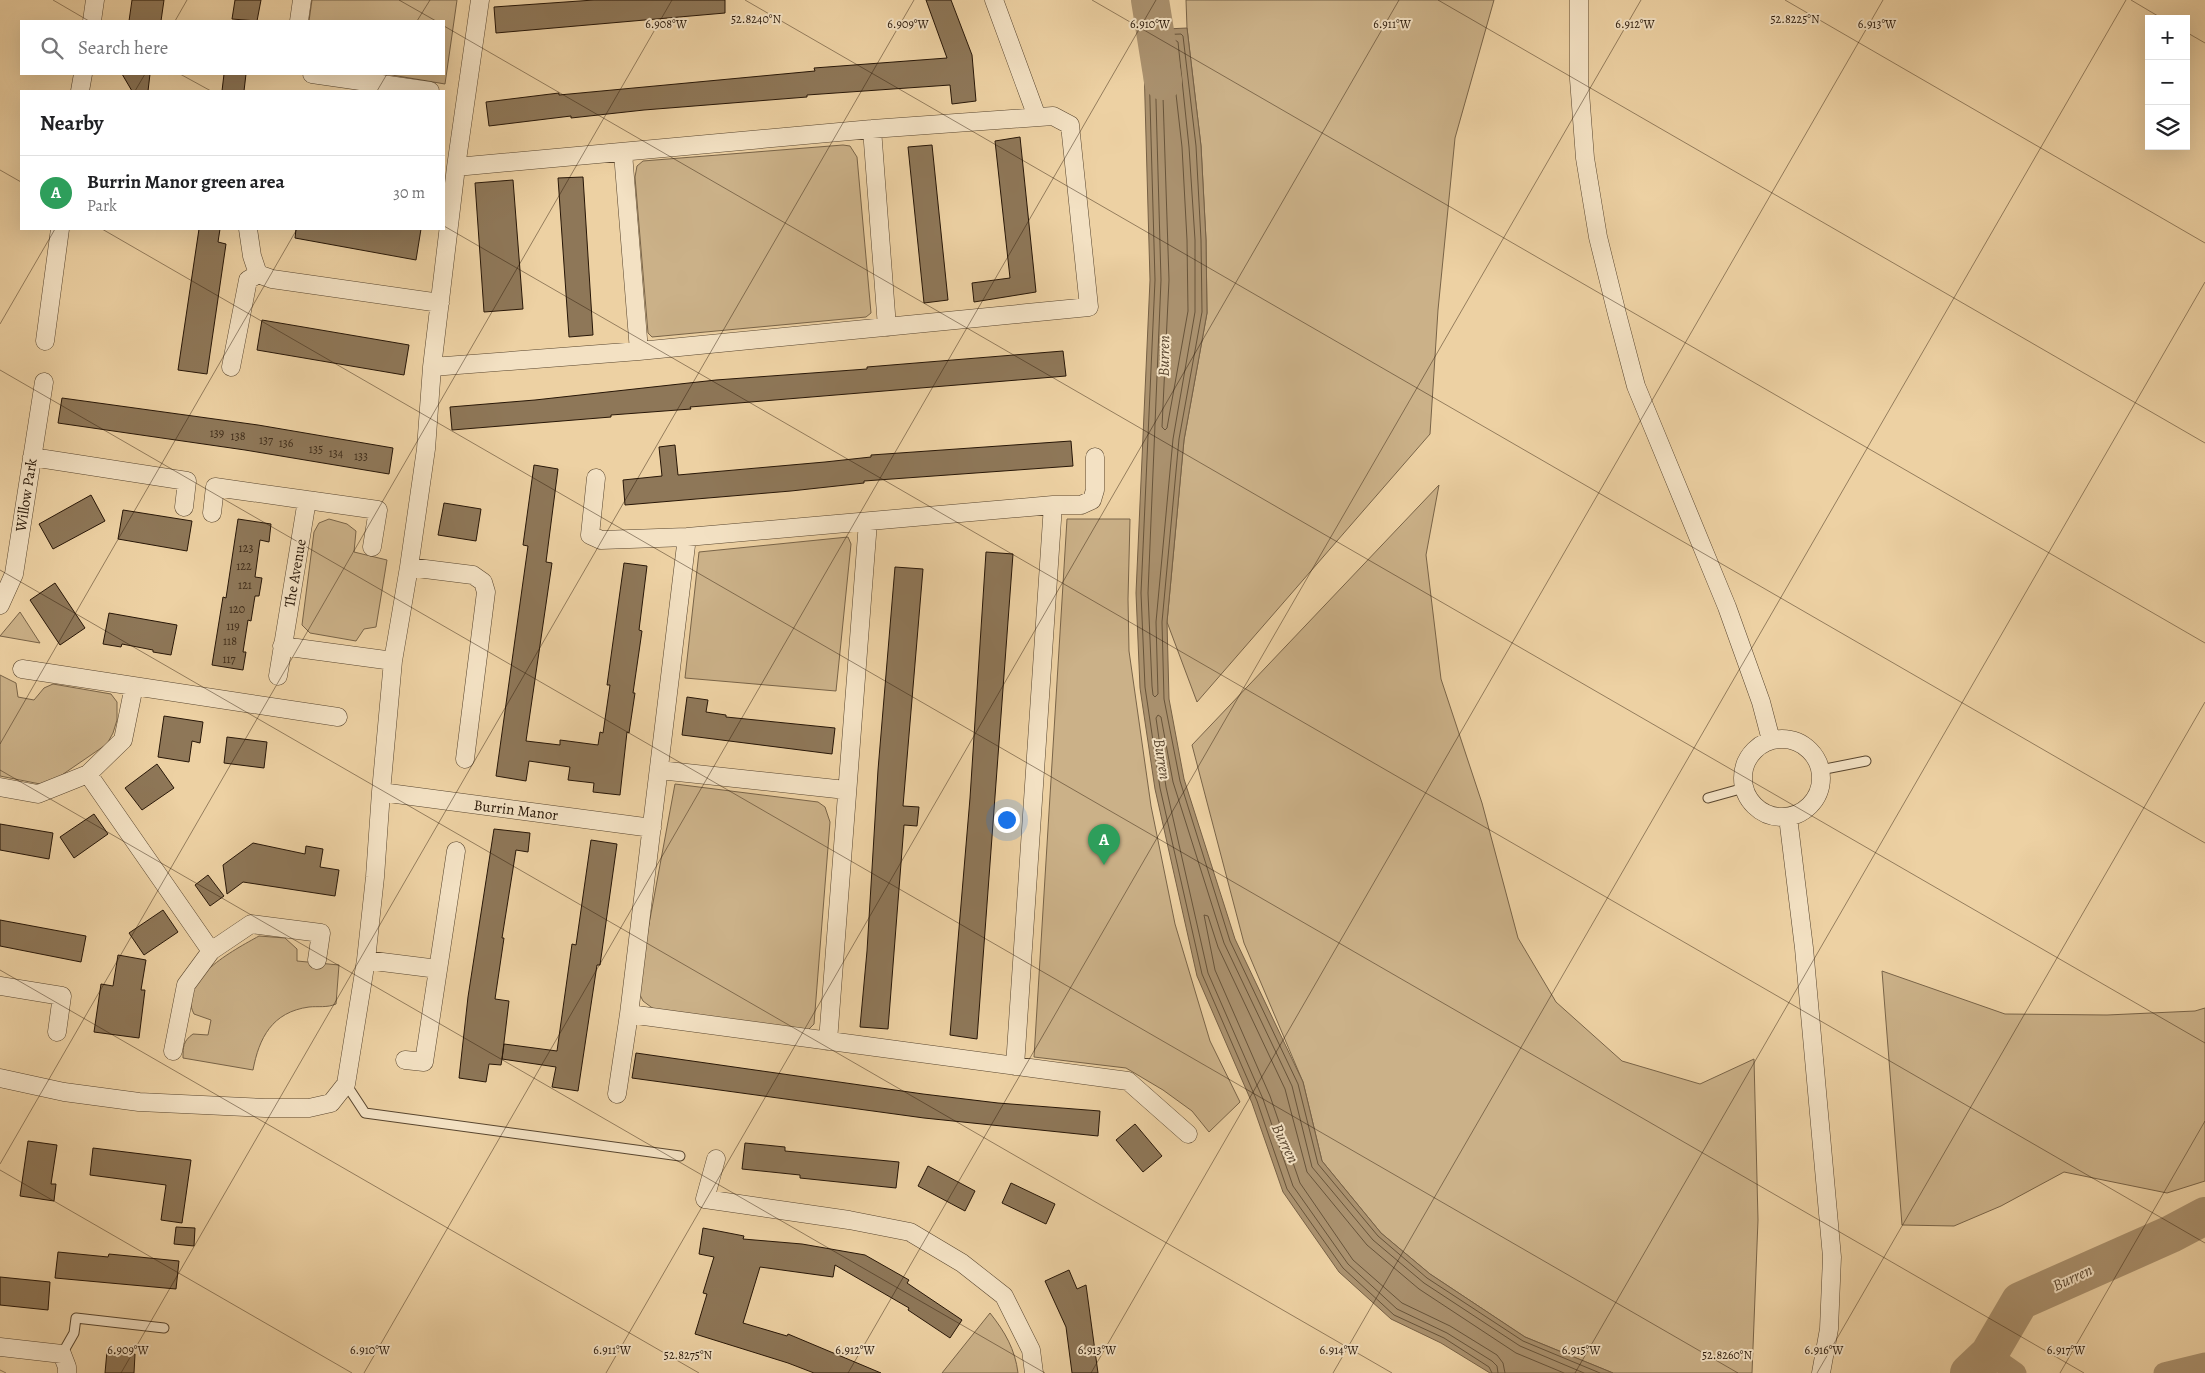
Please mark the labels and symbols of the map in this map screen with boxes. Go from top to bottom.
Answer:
text: 52.8240°N [731,11,781,27]
text: 52.8225°N [1770,11,1820,27]
text: 6.908°W [645,16,688,32]
text: 6.909°W [887,16,929,32]
text: 6.910°W [1130,16,1171,32]
text: 6.911°W [1373,16,1412,32]
text: 6.912°W [1615,16,1655,32]
text: 6.913°W [1858,16,1897,32]
water label: Burren [1153,335,1175,377]
house number: 139 [210,425,224,441]
house number: 138 [231,428,246,444]
house number: 137 [259,432,274,448]
house number: 136 [279,435,294,451]
house number: 135 [309,441,323,457]
house number: 134 [329,445,344,461]
house number: 133 [354,448,368,464]
street label: Willow Park [10,456,42,534]
street label: The Avenue [279,537,311,609]
house number: 123 [239,540,253,556]
house number: 122 [236,558,252,574]
house number: 121 [238,577,252,593]
house number: 120 [229,601,245,617]
house number: 119 [226,618,240,634]
house number: 118 [223,633,237,649]
house number: 117 [222,651,237,667]
water label: Burren [1148,737,1176,781]
street label: Burrin Manor [473,795,560,825]
your location [994,807,1020,833]
pin: A [1088,824,1120,865]
water label: Burren [1266,1120,1304,1167]
water label: Burren [2049,1259,2096,1297]
text: 6.909°W [107,1342,149,1358]
text: 6.910°W [350,1342,391,1358]
text: 6.911°W [593,1342,632,1358]
text: 6.912°W [835,1342,875,1358]
text: 6.913°W [1078,1342,1117,1358]
text: 6.914°W [1319,1342,1359,1358]
text: 6.915°W [1562,1342,1601,1358]
text: 6.916°W [1804,1342,1844,1358]
text: 6.917°W [2047,1342,2086,1358]
text: 52.8275°N [664,1347,713,1363]
text: 52.8260°N [1702,1347,1752,1363]

